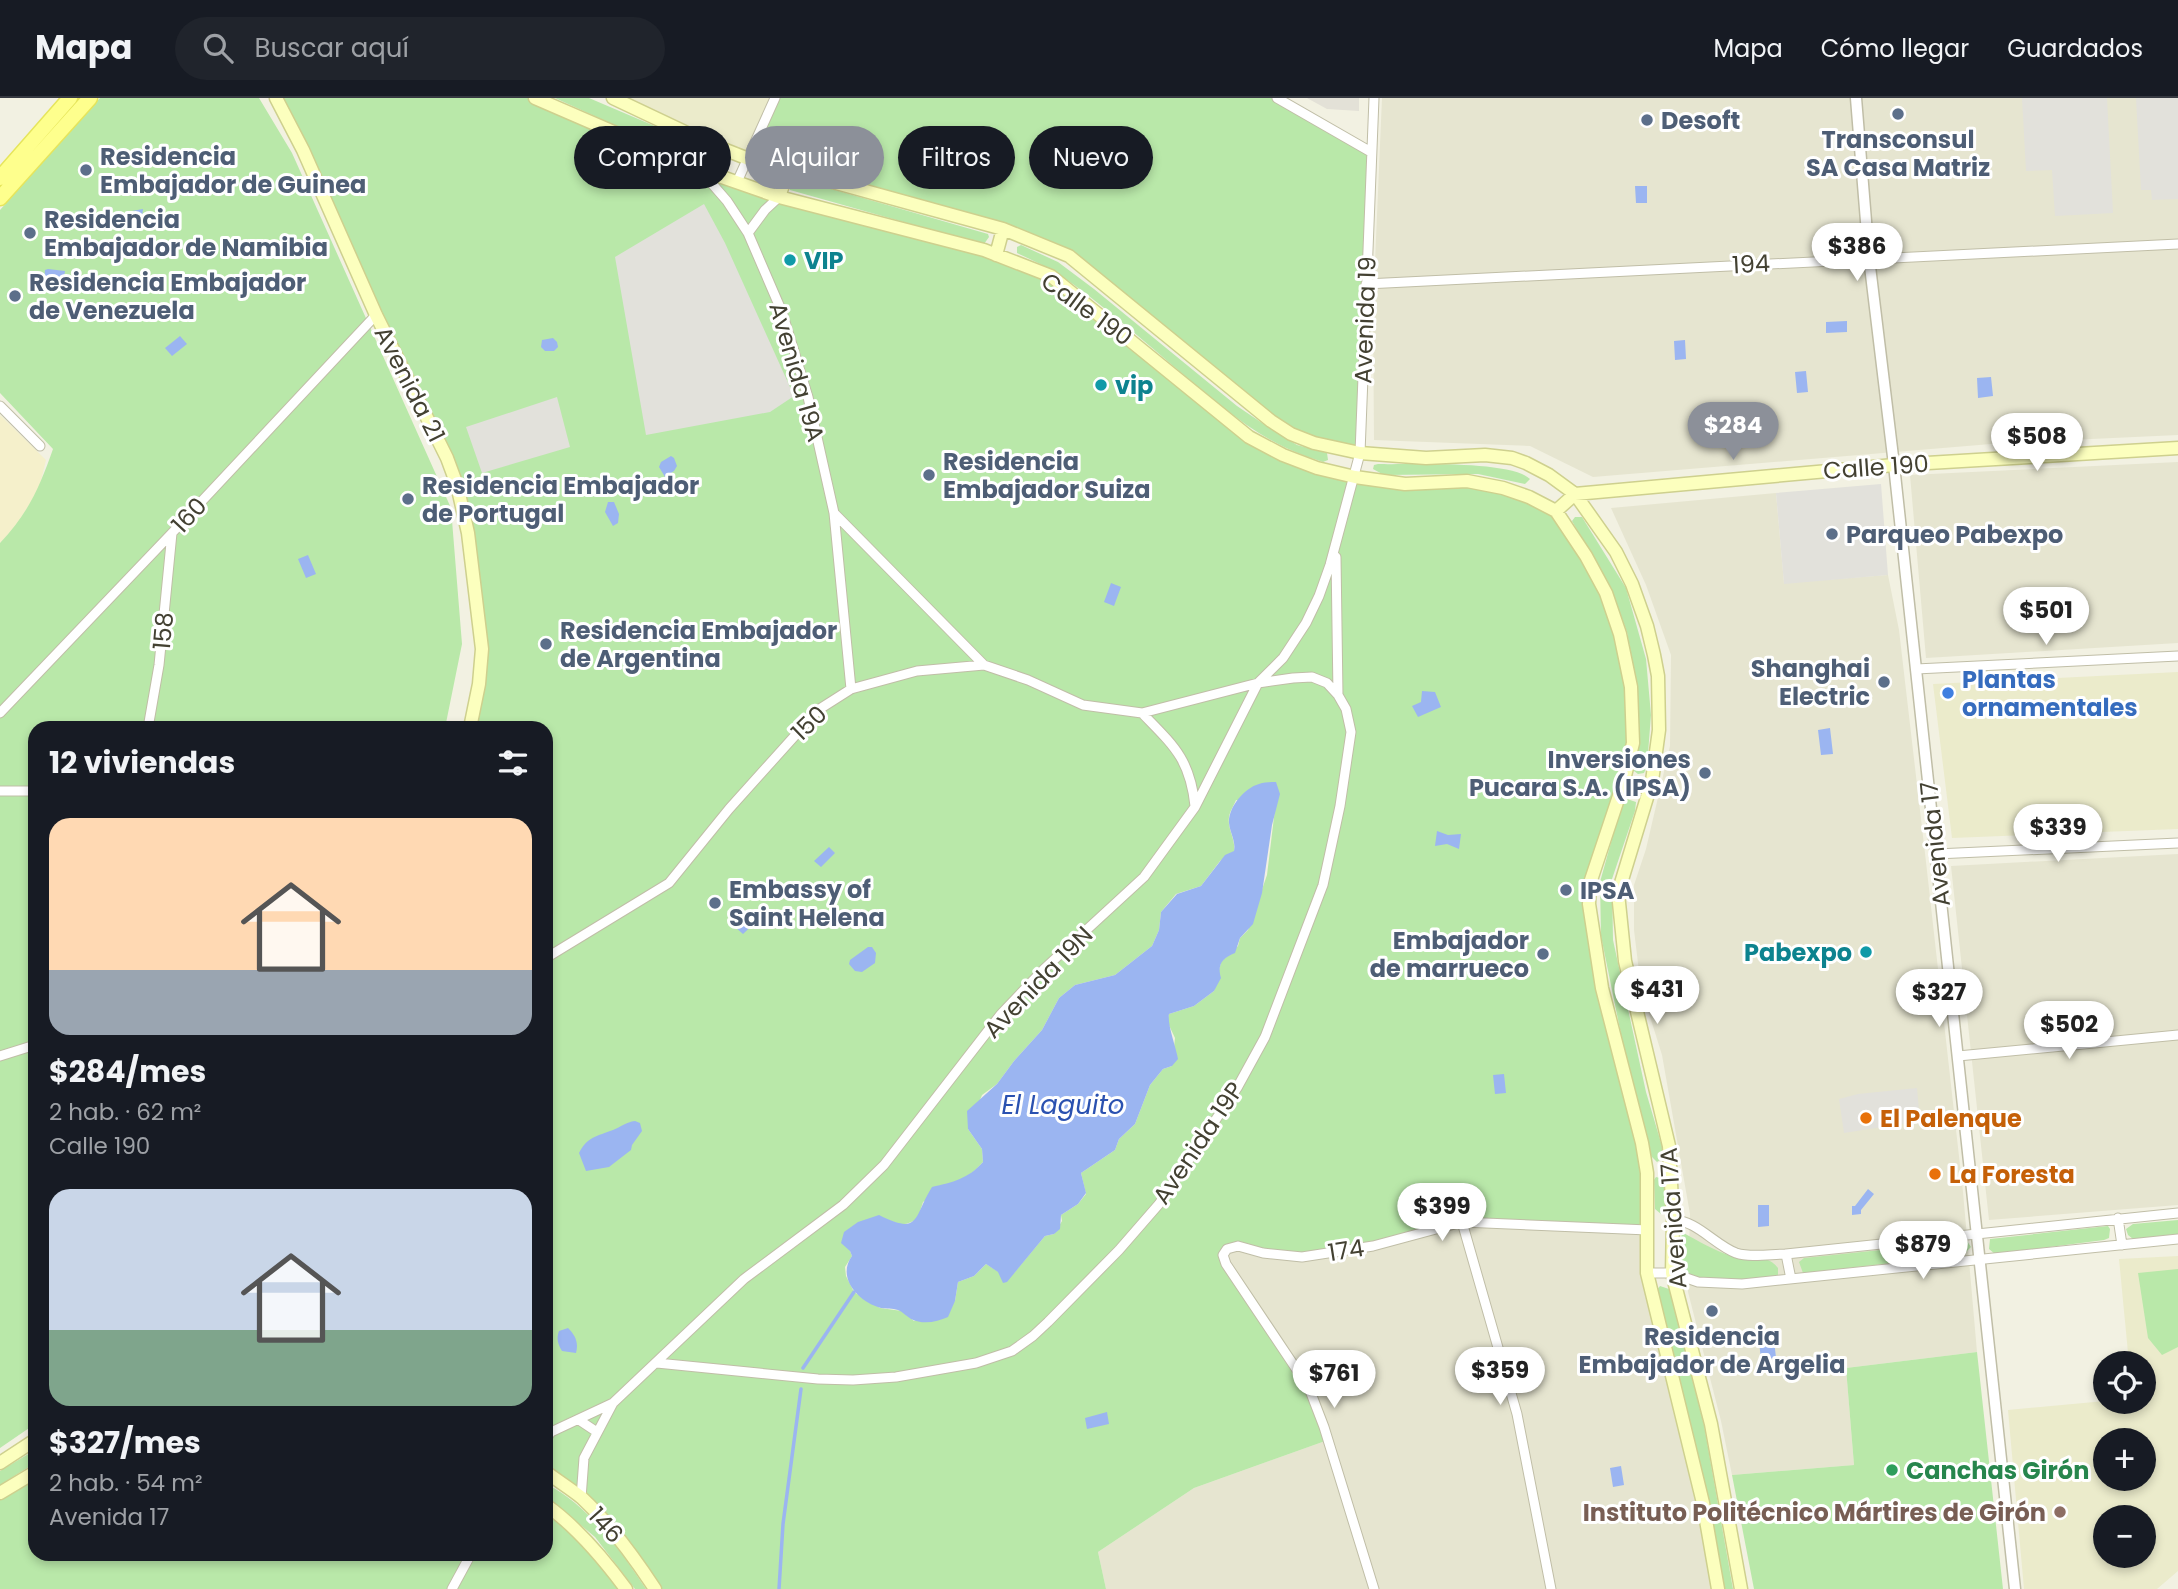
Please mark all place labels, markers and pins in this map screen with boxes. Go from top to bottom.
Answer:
place label: Desoft [1661,104,1740,137]
marker: Transconsul SA Casa Matriz [1890,106,1906,122]
marker: Desoft [1639,112,1655,128]
place label: Transconsul SA Casa Matriz [1806,123,1990,184]
place label: Residencia Embajador de Guinea [100,140,366,201]
marker: Residencia Embajador de Guinea [78,162,94,178]
place label: Residencia Embajador de Namibia [44,203,328,264]
pin: $386 [1816,223,1898,283]
marker: Residencia Embajador de Namibia [22,225,38,241]
place label: VIP [804,244,844,277]
marker: VIP [782,252,798,268]
place label: Residencia Embajador de Venezuela [29,266,306,327]
marker: Residencia Embajador de Venezuela [7,288,23,304]
place label: vip [1115,369,1153,402]
marker: vip [1093,377,1109,393]
pin: $284 [1692,402,1774,462]
pin: $508 [1996,414,2078,473]
place label: Residencia Embajador Suiza [943,445,1151,506]
marker: Residencia Embajador Suiza [921,467,937,483]
place label: Residencia Embajador de Portugal [422,469,699,530]
marker: Residencia Embajador de Portugal [400,491,416,507]
place label: Parqueo Pabexpo [1846,518,2063,551]
marker: Parqueo Pabexpo [1824,526,1840,542]
pin: $501 [2005,588,2087,647]
place label: Residencia Embajador de Argentina [560,614,837,675]
marker: Residencia Embajador de Argentina [538,636,554,652]
place label: Shanghai Electric [1751,652,1870,713]
place label: Plantas ornamentales [1962,663,2138,724]
marker: Shanghai Electric [1876,674,1892,690]
marker: Plantas ornamentales [1940,685,1956,701]
place label: Inversiones Pucara S.A. (IPSA) [1469,743,1691,804]
marker: Inversiones Pucara S.A. (IPSA) [1697,765,1713,781]
pin: $339 [2017,804,2099,864]
place label: Embassy of Saint Helena [729,873,885,934]
place label: IPSA [1580,874,1635,907]
marker: IPSA [1558,882,1574,898]
marker: Embassy of Saint Helena [707,895,723,911]
place label: Embajador de marrueco [1370,924,1529,985]
place label: Pabexpo [1744,936,1852,969]
marker: Pabexpo [1858,944,1874,960]
marker: Embajador de marrueco [1535,946,1551,962]
pin: $431 [1616,967,1698,1026]
pin: $327 [1898,970,1980,1029]
pin: $502 [2028,1002,2110,1061]
place label: El Palenque [1880,1102,2022,1135]
marker: El Palenque [1858,1110,1874,1126]
place label: La Foresta [1949,1158,2075,1191]
marker: La Foresta [1927,1166,1943,1182]
pin: $399 [1401,1184,1483,1243]
pin: $879 [1882,1222,1964,1281]
marker: Residencia Embajador de Argelia [1704,1303,1720,1319]
place label: Residencia Embajador de Argelia [1579,1320,1845,1381]
pin: $359 [1459,1348,1541,1407]
pin: $761 [1293,1350,1375,1410]
place label: Canchas Girón [1906,1454,2089,1487]
marker: Canchas Girón [1884,1462,1900,1478]
place label: Instituto Politécnico Mártires de Girón [1583,1496,2046,1529]
marker: Instituto Politécnico Mártires de Girón [2052,1504,2068,1520]

